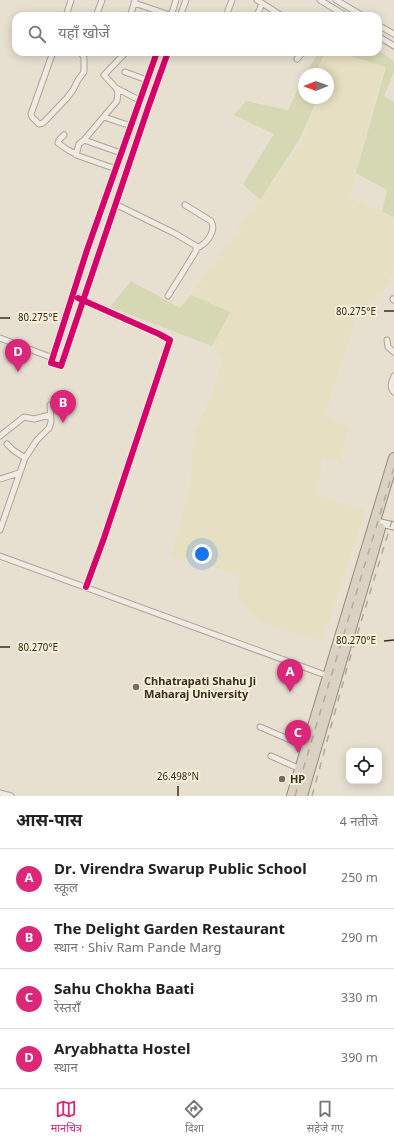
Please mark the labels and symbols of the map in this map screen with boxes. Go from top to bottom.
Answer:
north arrow [298,68,334,104]
text: 80.275°E [336,306,376,319]
text: 80.275°E [18,312,58,325]
pin: D [5,339,31,372]
pin: B [50,390,76,423]
your location [192,544,212,564]
text: 80.270°E [336,635,376,648]
text: 80.270°E [18,642,58,655]
pin: A [277,659,303,692]
place label: Chhatrapati Shahu Ji Maharaj University [144,675,256,702]
marker: Chhatrapati Shahu Ji Maharaj University [131,682,141,692]
pin: C [285,720,311,753]
text: 26.498°N [157,771,199,784]
place label: HP [290,773,305,787]
marker: HP [277,774,287,784]

